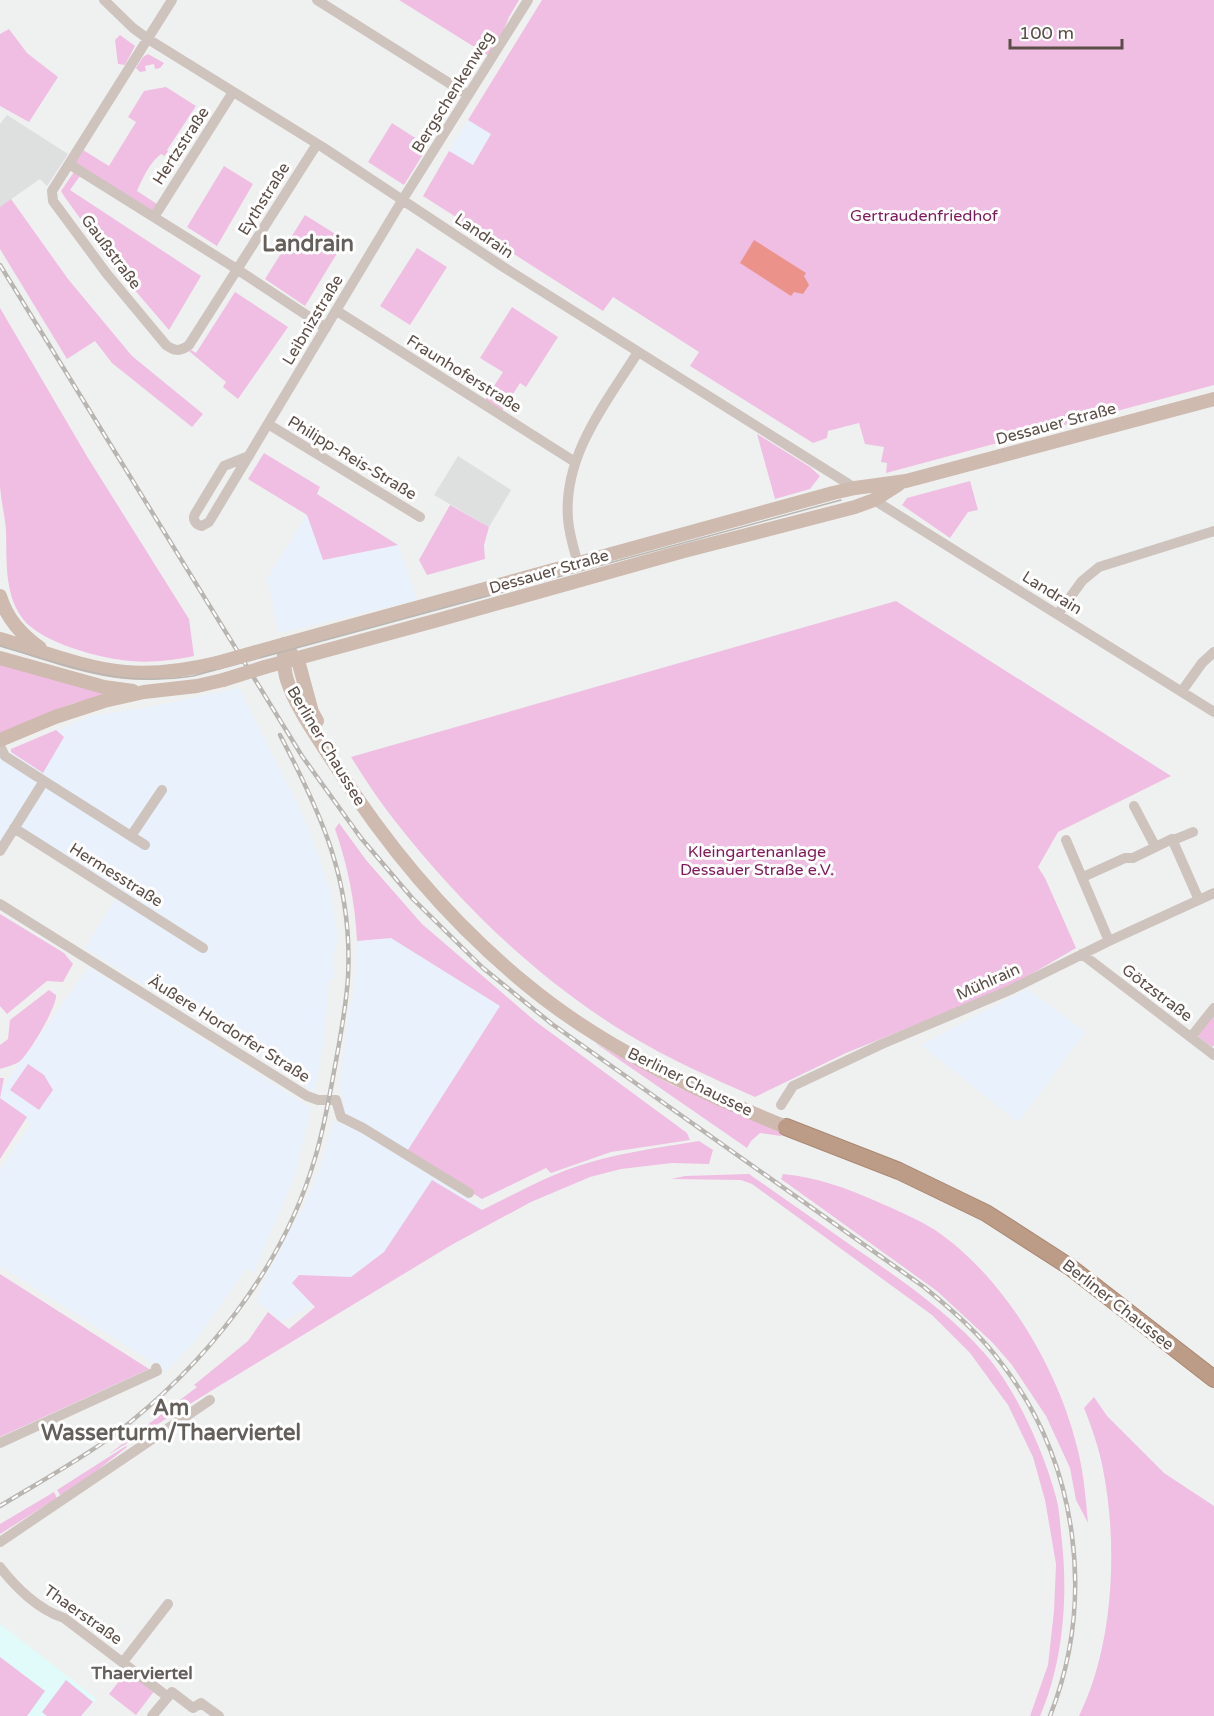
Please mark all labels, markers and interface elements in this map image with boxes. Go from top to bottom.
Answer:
scale bar [1010,12,1122,50]
text: 100 m [1019,22,1074,44]
street label: Bergschenkenweg [407,27,499,157]
street label: Hertzstraße [148,103,214,189]
street label: Eythstraße [234,159,294,239]
park label: Gertraudenfriedhof [850,206,999,226]
street label: Landrain [451,209,517,263]
street label: Gaußstraße [76,211,146,293]
district label: Landrain [262,231,354,257]
street label: Leibnizstraße [278,271,348,369]
street label: Fraunhoferstraße [403,331,525,417]
street label: Dessauer Straße [994,398,1118,450]
street label: Philipp-Reis-Straße [284,412,420,504]
street label: Dessauer Straße [487,545,611,599]
street label: Landrain [1018,567,1086,619]
street label: Berliner Chaussee [282,682,370,810]
street label: Hermesstraße [66,838,166,912]
park label: Kleingartenanlage Dessauer Straße e.V. [680,842,834,880]
street label: Mühlrain [953,959,1023,1005]
street label: Götzstraße [1118,960,1196,1026]
street label: Äußere Hordorfer Straße [144,971,314,1087]
street label: Berliner Chaussee [624,1043,756,1121]
street label: Berliner Chaussee [1058,1255,1178,1355]
district label: Am Wasserturm/Thaerviertel [41,1395,301,1446]
street label: Thaerstraße [40,1581,126,1649]
district label: Thaerviertel [90,1662,193,1684]

